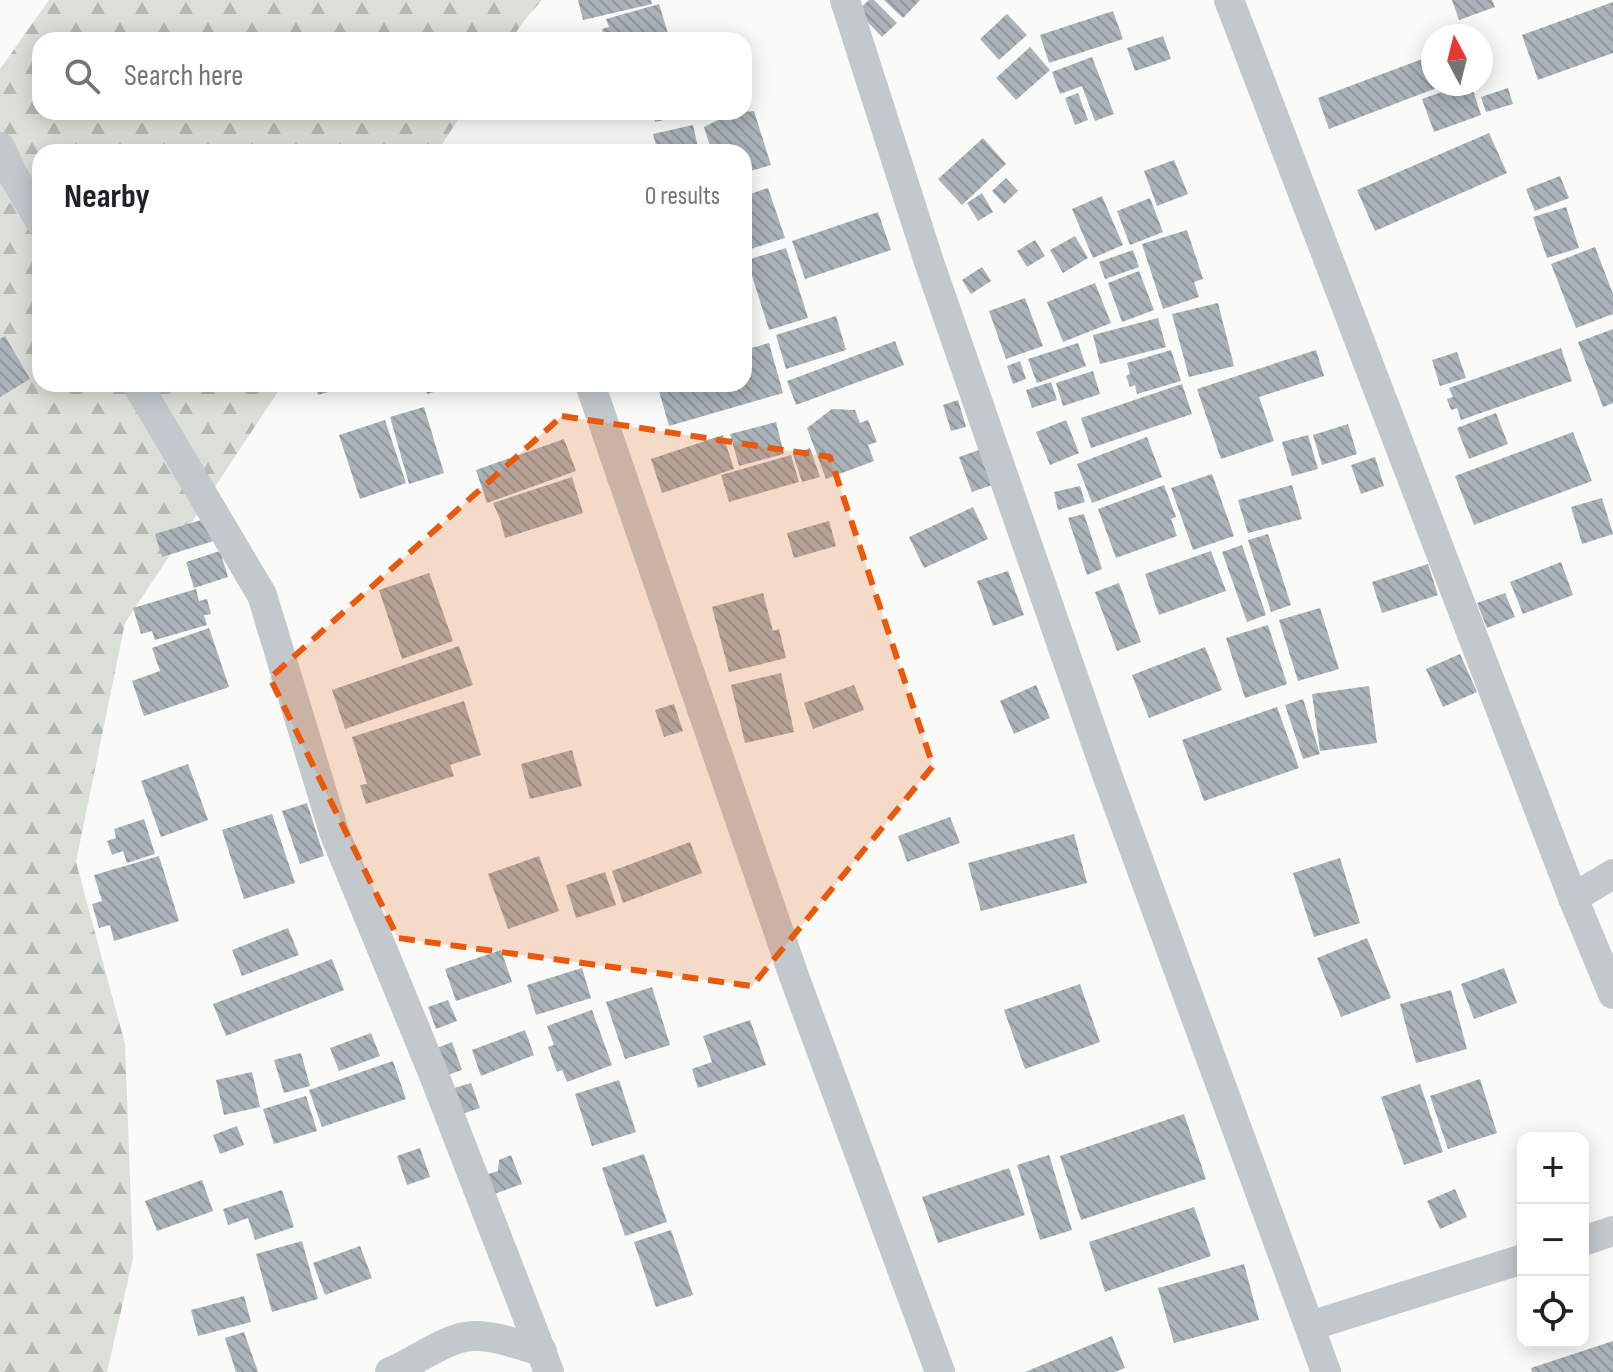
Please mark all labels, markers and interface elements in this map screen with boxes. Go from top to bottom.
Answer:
north arrow [1421,24,1493,96]
search box [32,32,752,120]
icon: search [60,54,104,98]
text: Search here [124,58,243,94]
text: Nearby [64,176,150,217]
text: 0 results [645,181,720,212]
map controls [1517,1132,1589,1348]
button: + [1517,1132,1589,1204]
button: − [1517,1204,1589,1276]
button: locate [1517,1276,1589,1348]

